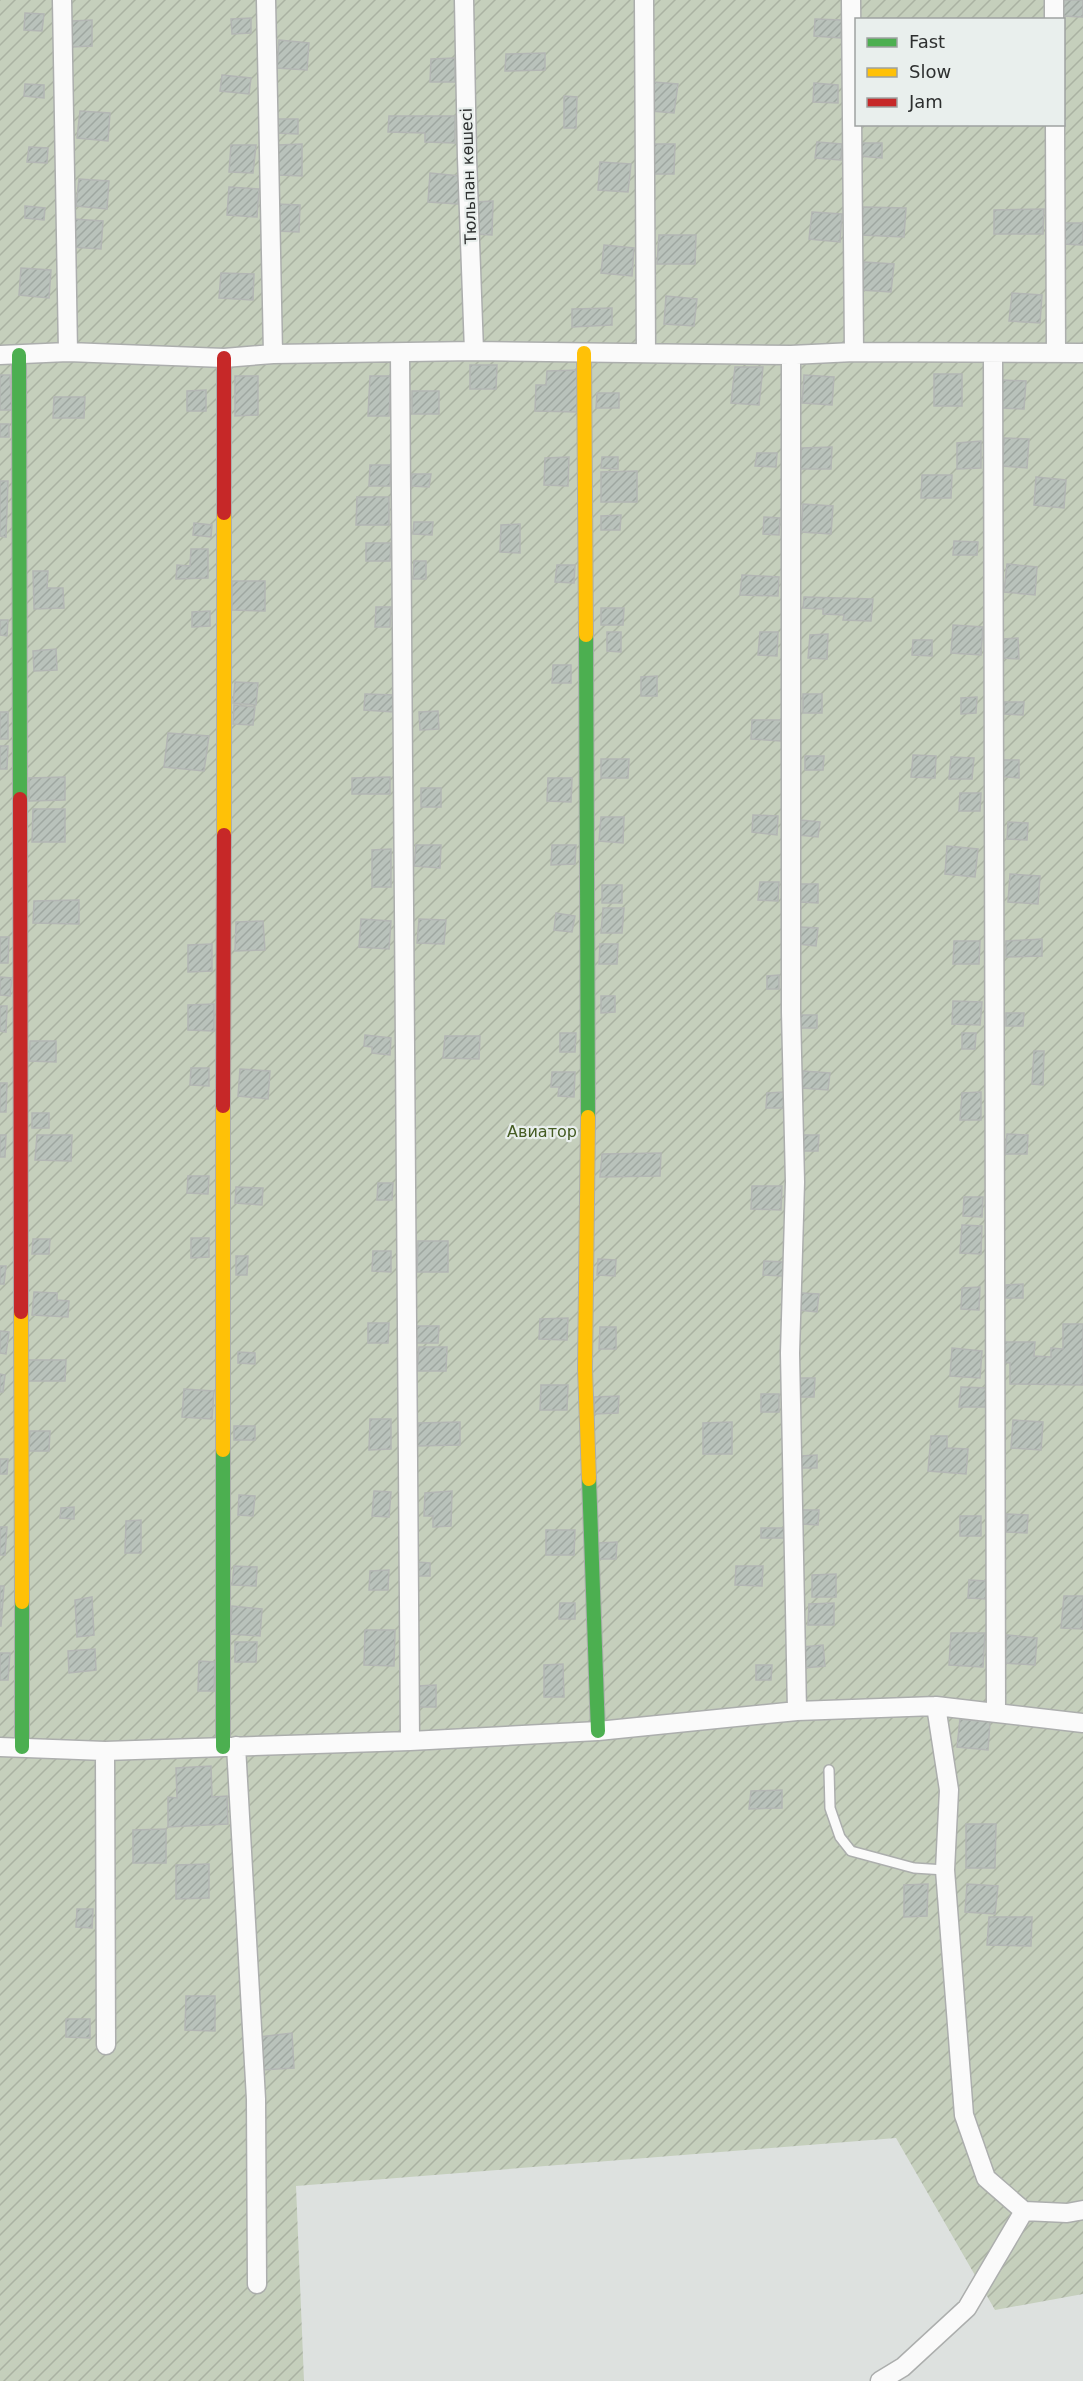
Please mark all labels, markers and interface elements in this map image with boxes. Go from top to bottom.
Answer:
legend [855,18,1065,126]
text: Fast [909,31,945,52]
text: Slow [909,61,951,82]
text: Jam [908,91,943,112]
street label: Тюльпан көшесі [457,108,480,245]
park label: Авиатор [507,1122,577,1141]

